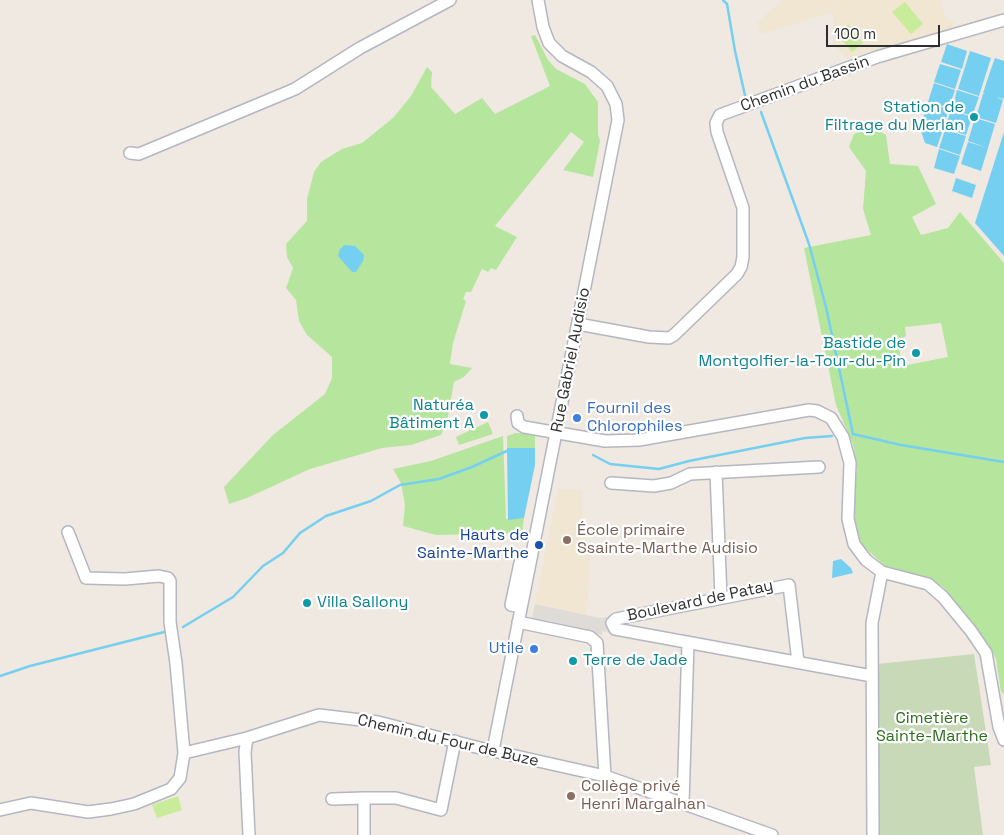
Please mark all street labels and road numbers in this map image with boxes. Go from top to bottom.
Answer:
street label: Chemin du Bassin [738,52,872,116]
street label: Rue Gabriel Audisio [548,286,594,434]
street label: Boulevard de Patay [625,576,775,626]
street label: Chemin du Four de Buze [355,711,541,771]

